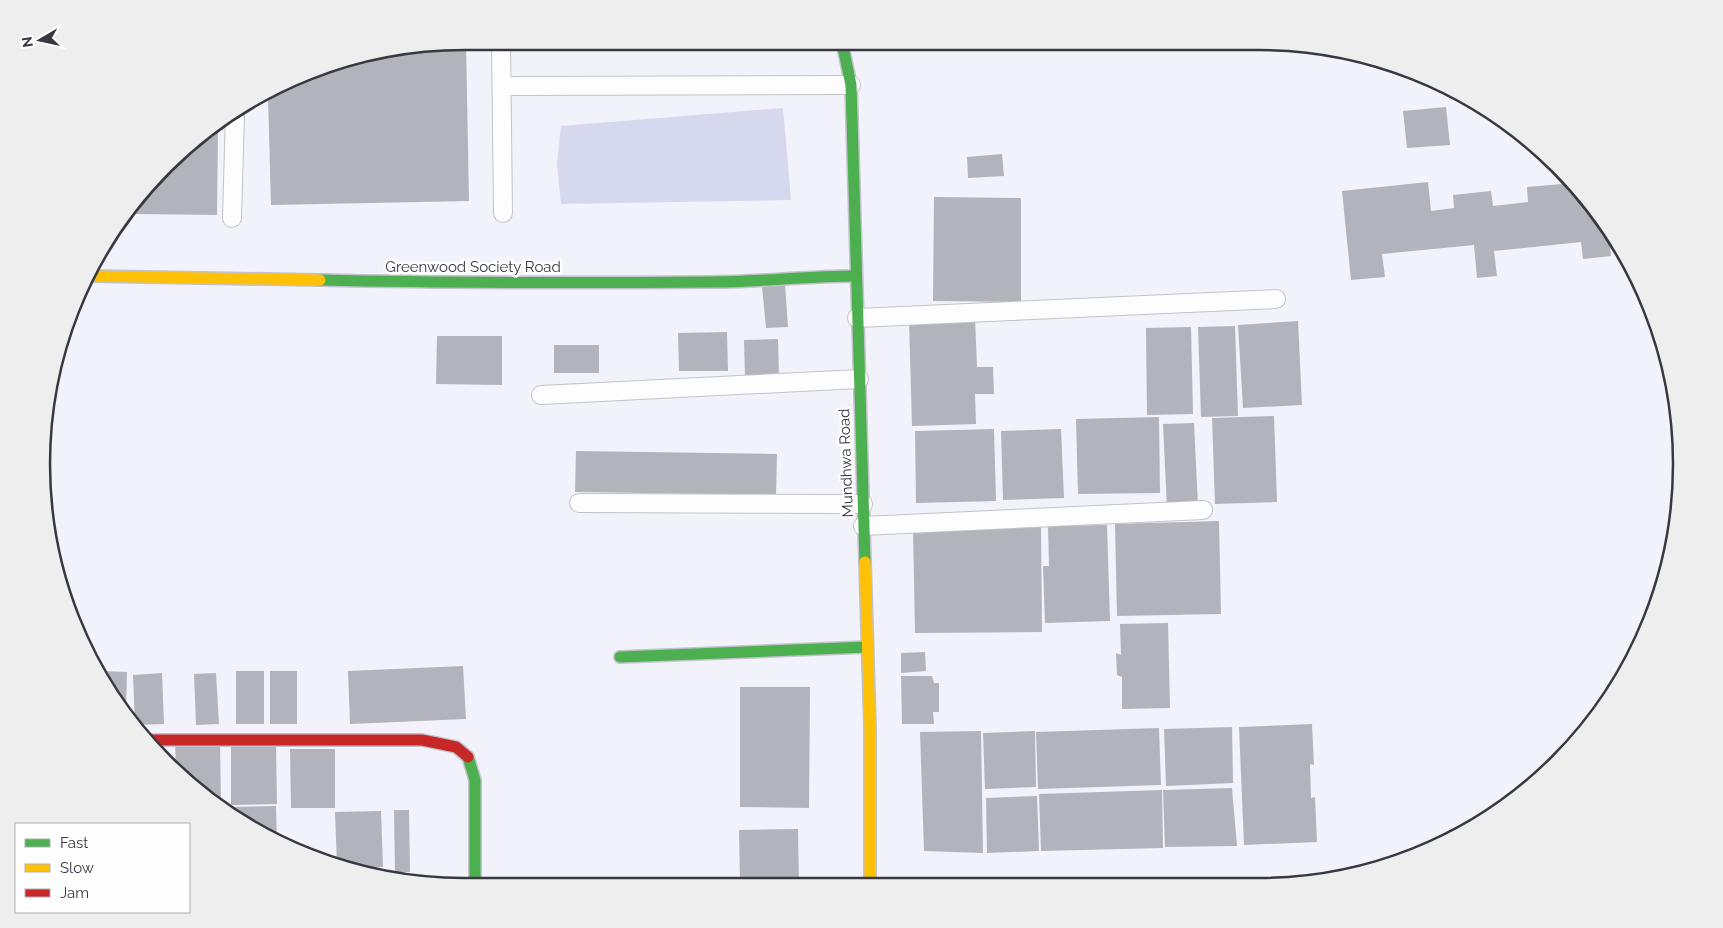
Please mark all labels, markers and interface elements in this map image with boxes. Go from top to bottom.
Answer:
north arrow [15,15,65,65]
text: N [18,36,36,49]
street label: Greenwood Society Road [385,258,561,276]
street label: Mundhwa Road [835,408,857,518]
legend [15,823,190,913]
text: Fast [60,834,88,852]
text: Slow [60,859,94,877]
text: Jam [60,884,89,902]

